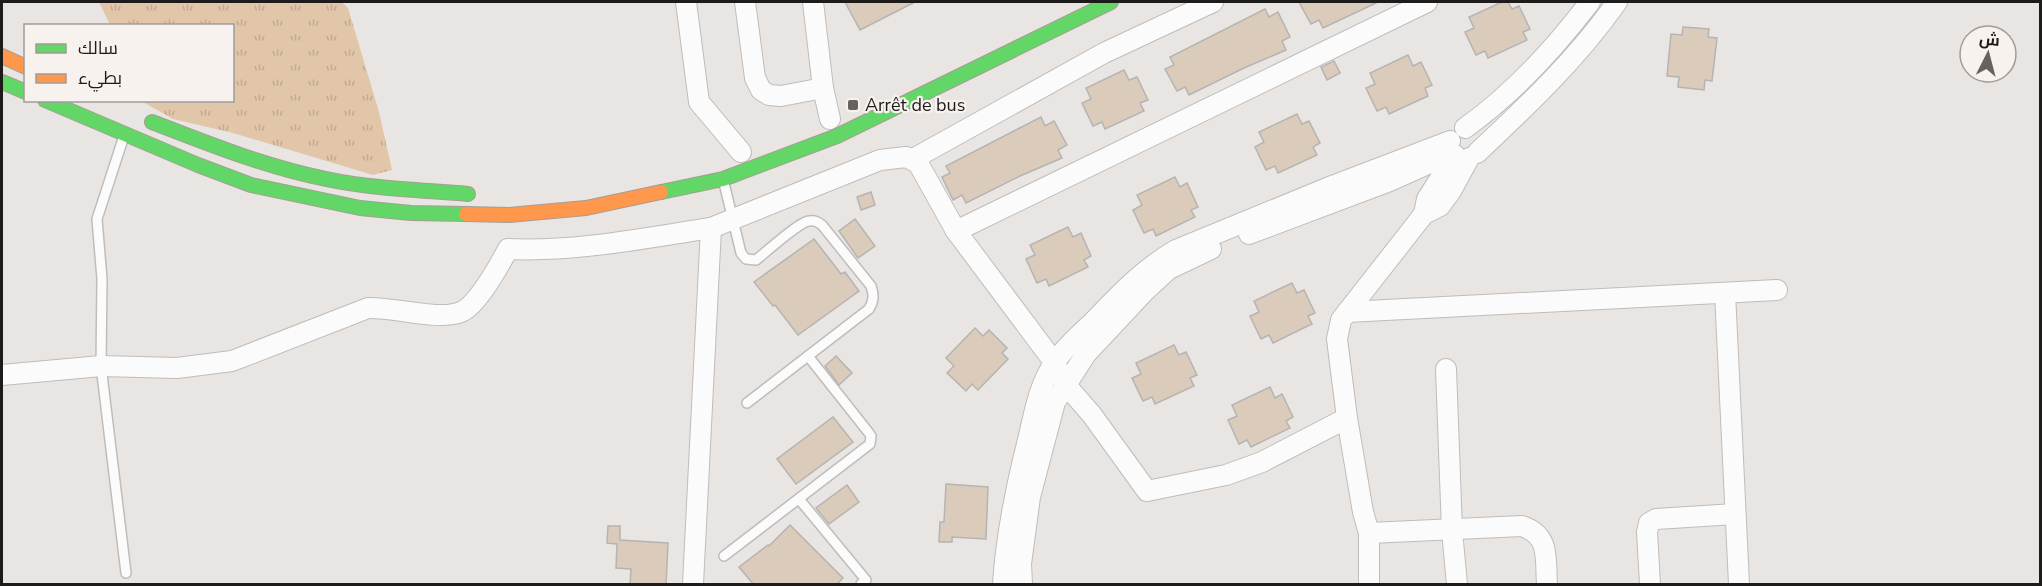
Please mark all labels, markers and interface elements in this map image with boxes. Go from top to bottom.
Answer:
legend [24,24,234,102]
north arrow [1958,24,2018,84]
text: ش [1978,28,2001,52]
text: سالك [78,36,118,60]
text: بطيء [78,66,122,92]
place label: Arrêt de bus [865,93,965,117]
marker: Arrêt de bus [846,98,860,112]

